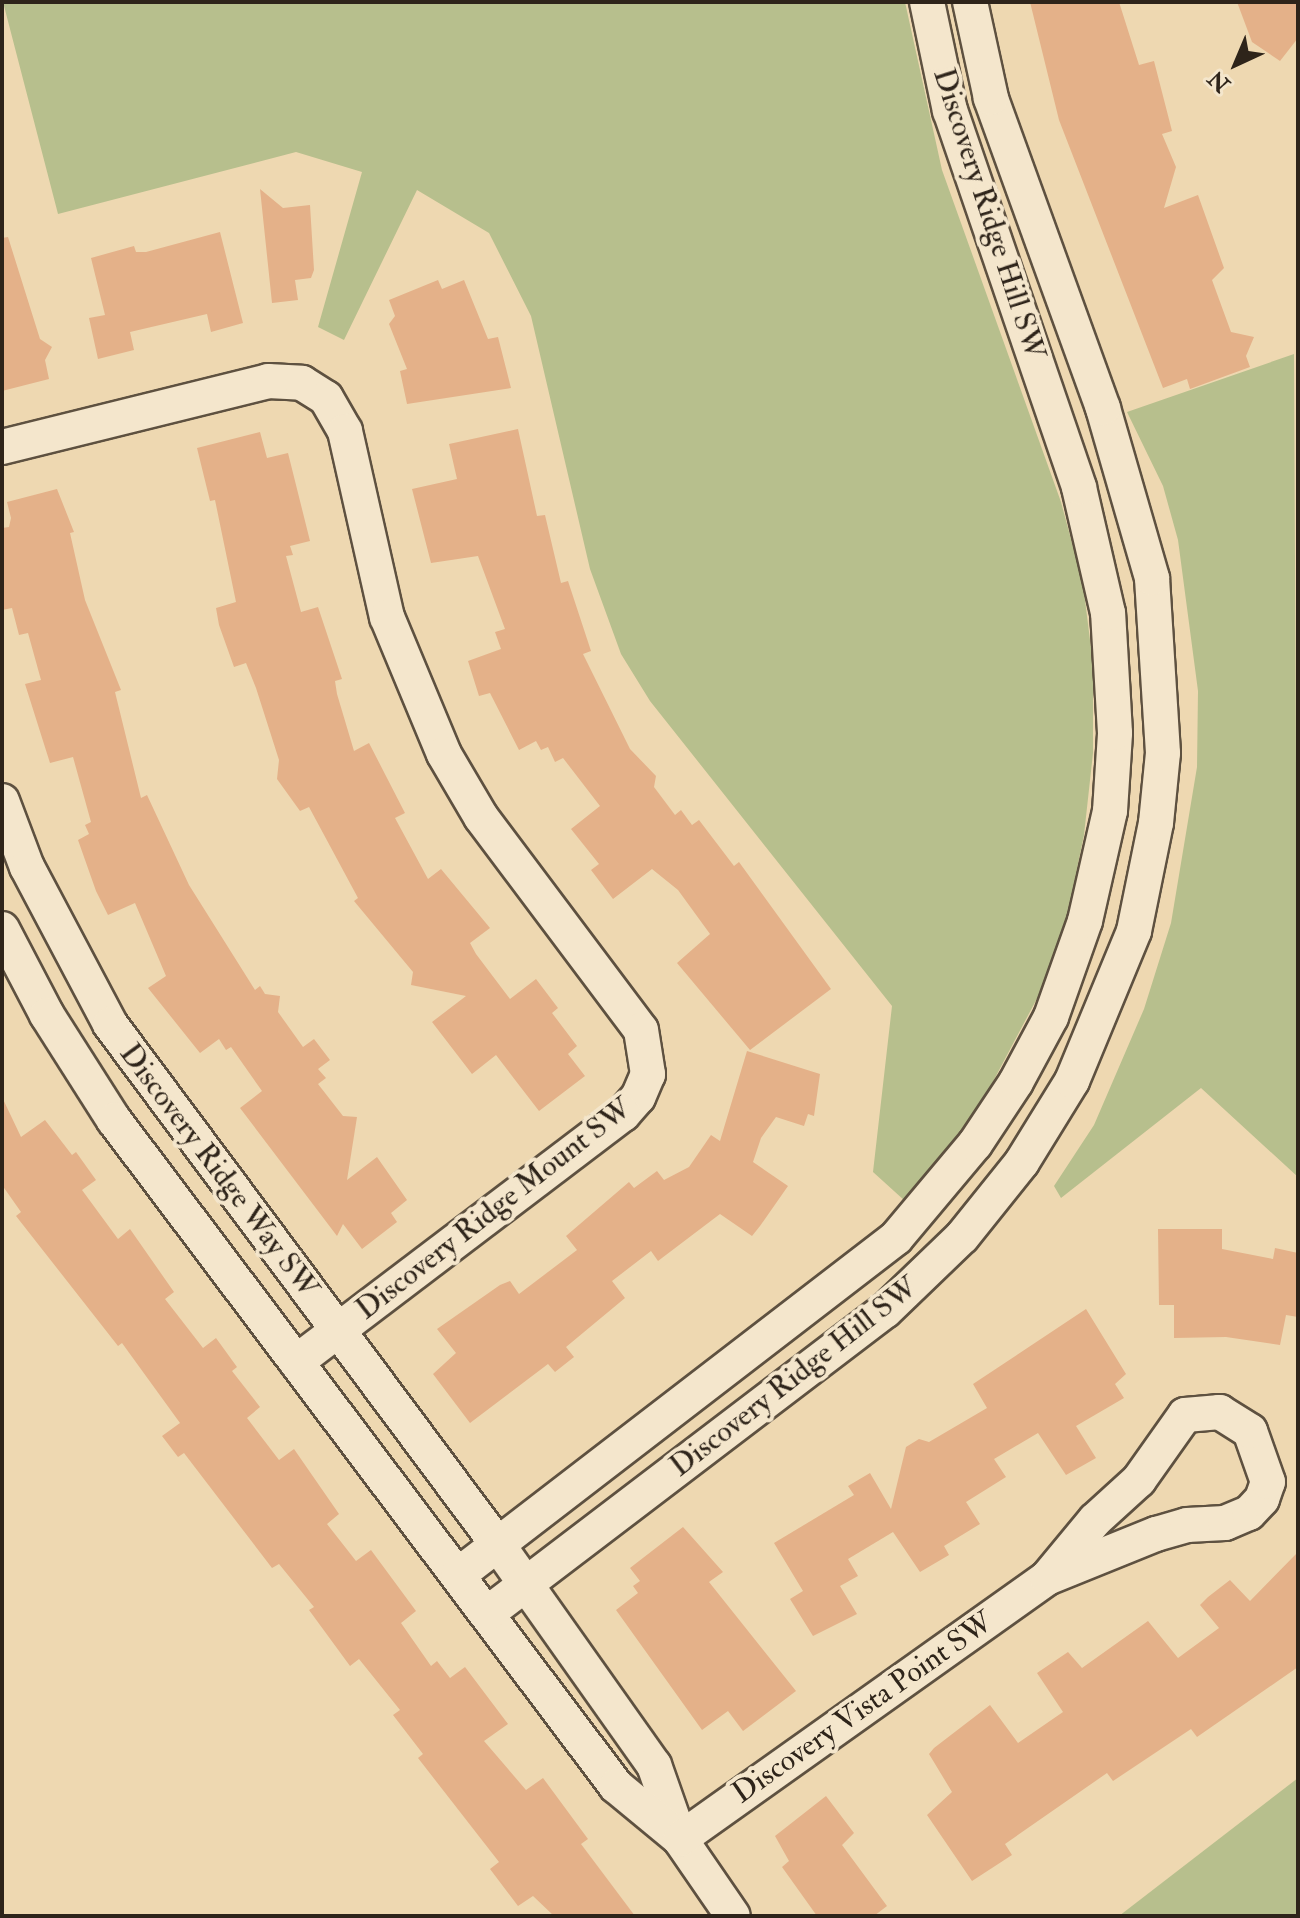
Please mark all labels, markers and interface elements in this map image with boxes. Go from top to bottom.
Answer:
north arrow [1196,24,1276,104]
street label: Discovery Ridge Hill SW [925,64,1053,364]
text: N [1203,64,1236,98]
street label: Discovery Ridge Way SW [112,1037,326,1305]
street label: Discovery Ridge Mount SW [349,1090,639,1328]
street label: Discovery Ridge Hill SW [663,1269,925,1485]
street label: Discovery Vista Point SW [726,1604,1000,1812]

